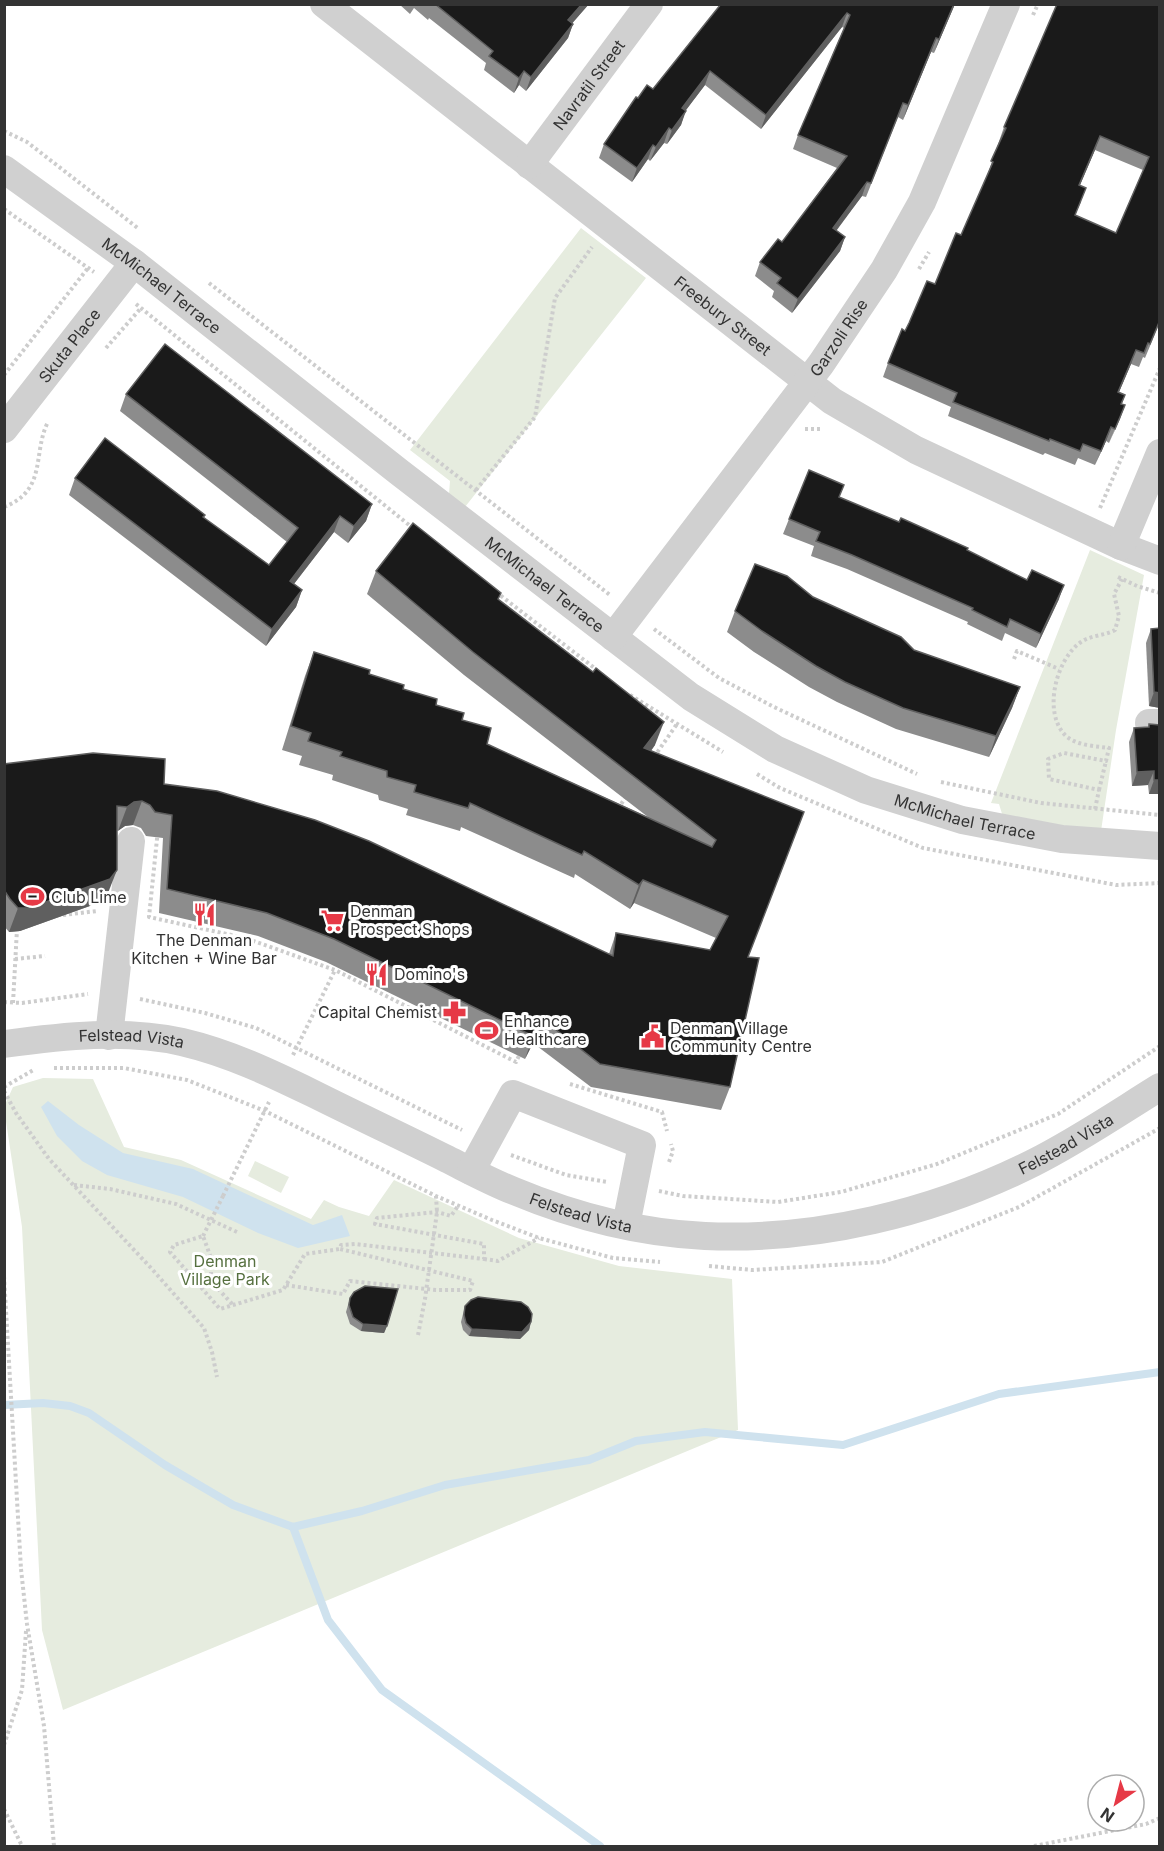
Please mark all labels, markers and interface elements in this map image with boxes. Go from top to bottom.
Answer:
street label: Navratil Street [549,36,629,134]
street label: McMichael Terrace [98,233,225,338]
street label: Freebury Street [670,271,775,360]
street label: Garzoli Rise [805,295,872,380]
street label: Skuta Place [34,304,105,387]
street label: McMichael Terrace [481,532,608,637]
street label: McMichael Terrace [892,789,1038,844]
sports icon: Club Lime [20,884,46,910]
place label: Club Lime [51,887,127,907]
place label: Denman Prospect Shops [350,901,470,939]
restaurant icon: The Denman Kitchen + Wine Bar [191,902,217,928]
supermarket icon: Denman Prospect Shops [319,907,345,933]
place label: The Denman Kitchen + Wine Bar [131,930,277,968]
restaurant icon: Domino's [363,961,389,987]
place label: Domino's [394,964,465,984]
pharmacy icon: Capital Chemist [442,999,468,1025]
place label: Capital Chemist [318,1002,437,1022]
place label: Enhance Healthcare [504,1011,587,1049]
sports icon: Enhance Healthcare [473,1017,499,1043]
place label: Denman Village Community Centre [670,1018,812,1056]
public building icon: Denman Village Community Centre [639,1024,665,1050]
street label: Felstead Vista [78,1025,186,1052]
street label: Felstead Vista [1015,1109,1117,1179]
street label: Felstead Vista [527,1188,634,1237]
park label: Denman Village Park [180,1251,270,1289]
north arrow [1086,1773,1146,1833]
text: N [1097,1804,1118,1827]

